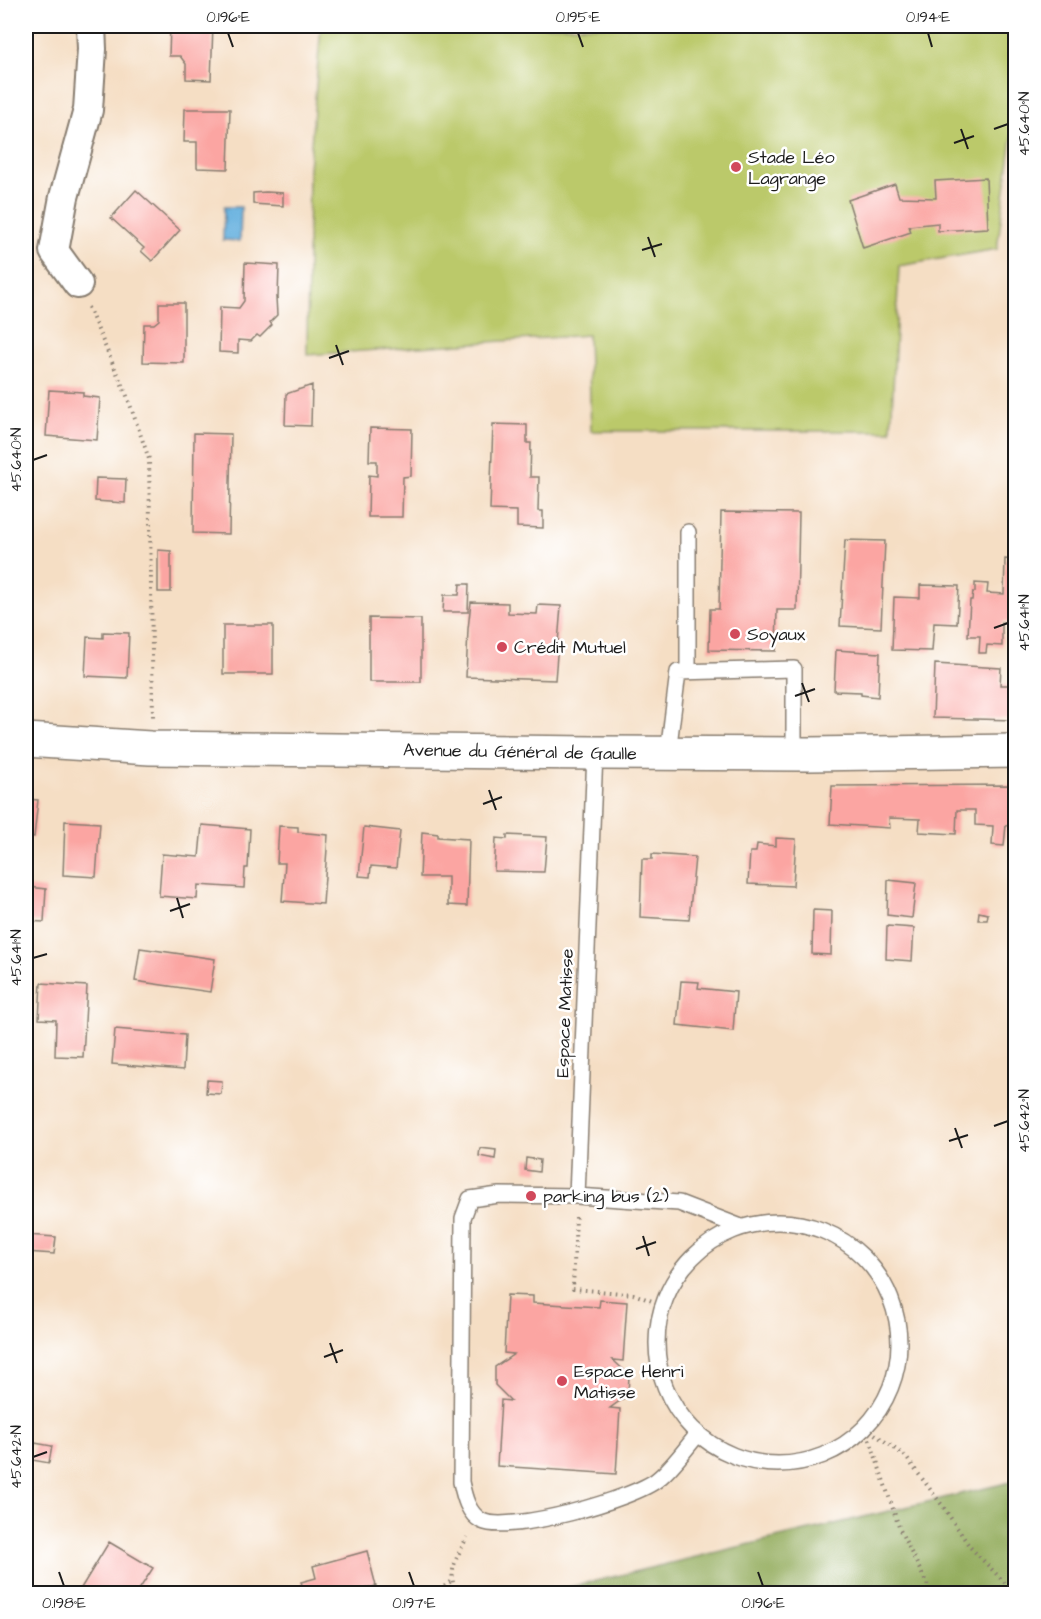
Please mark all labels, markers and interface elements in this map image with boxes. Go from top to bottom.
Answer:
text: 0.196°E [206,7,250,28]
text: 0.195°E [556,7,601,28]
text: 0.194°E [906,7,950,28]
text: 45.640°N [1014,92,1035,156]
place label: Stade Léo Lagrange [748,145,835,192]
marker: Stade Léo Lagrange [729,160,743,174]
text: 45.640°N [6,428,27,492]
text: 45.641°N [1014,594,1035,652]
place label: Soyaux [747,622,806,648]
marker: Soyaux [728,627,742,641]
place label: Crédit Mutuel [514,635,626,660]
marker: Crédit Mutuel [495,640,509,654]
street label: Avenue du Général de Gaulle [403,737,637,767]
text: 45.641°N [6,929,27,987]
street label: Espace Matisse [550,948,580,1078]
text: 45.642°N [1014,1089,1035,1153]
place label: parking bus (2) [543,1184,669,1210]
marker: parking bus (2) [524,1189,538,1203]
place label: Espace Henri Matisse [574,1359,684,1405]
marker: Espace Henri Matisse [555,1374,569,1388]
text: 45.642°N [6,1425,27,1489]
text: 0.198°E [42,1593,86,1614]
text: 0.197°E [392,1593,436,1614]
text: 0.196°E [741,1593,785,1614]

